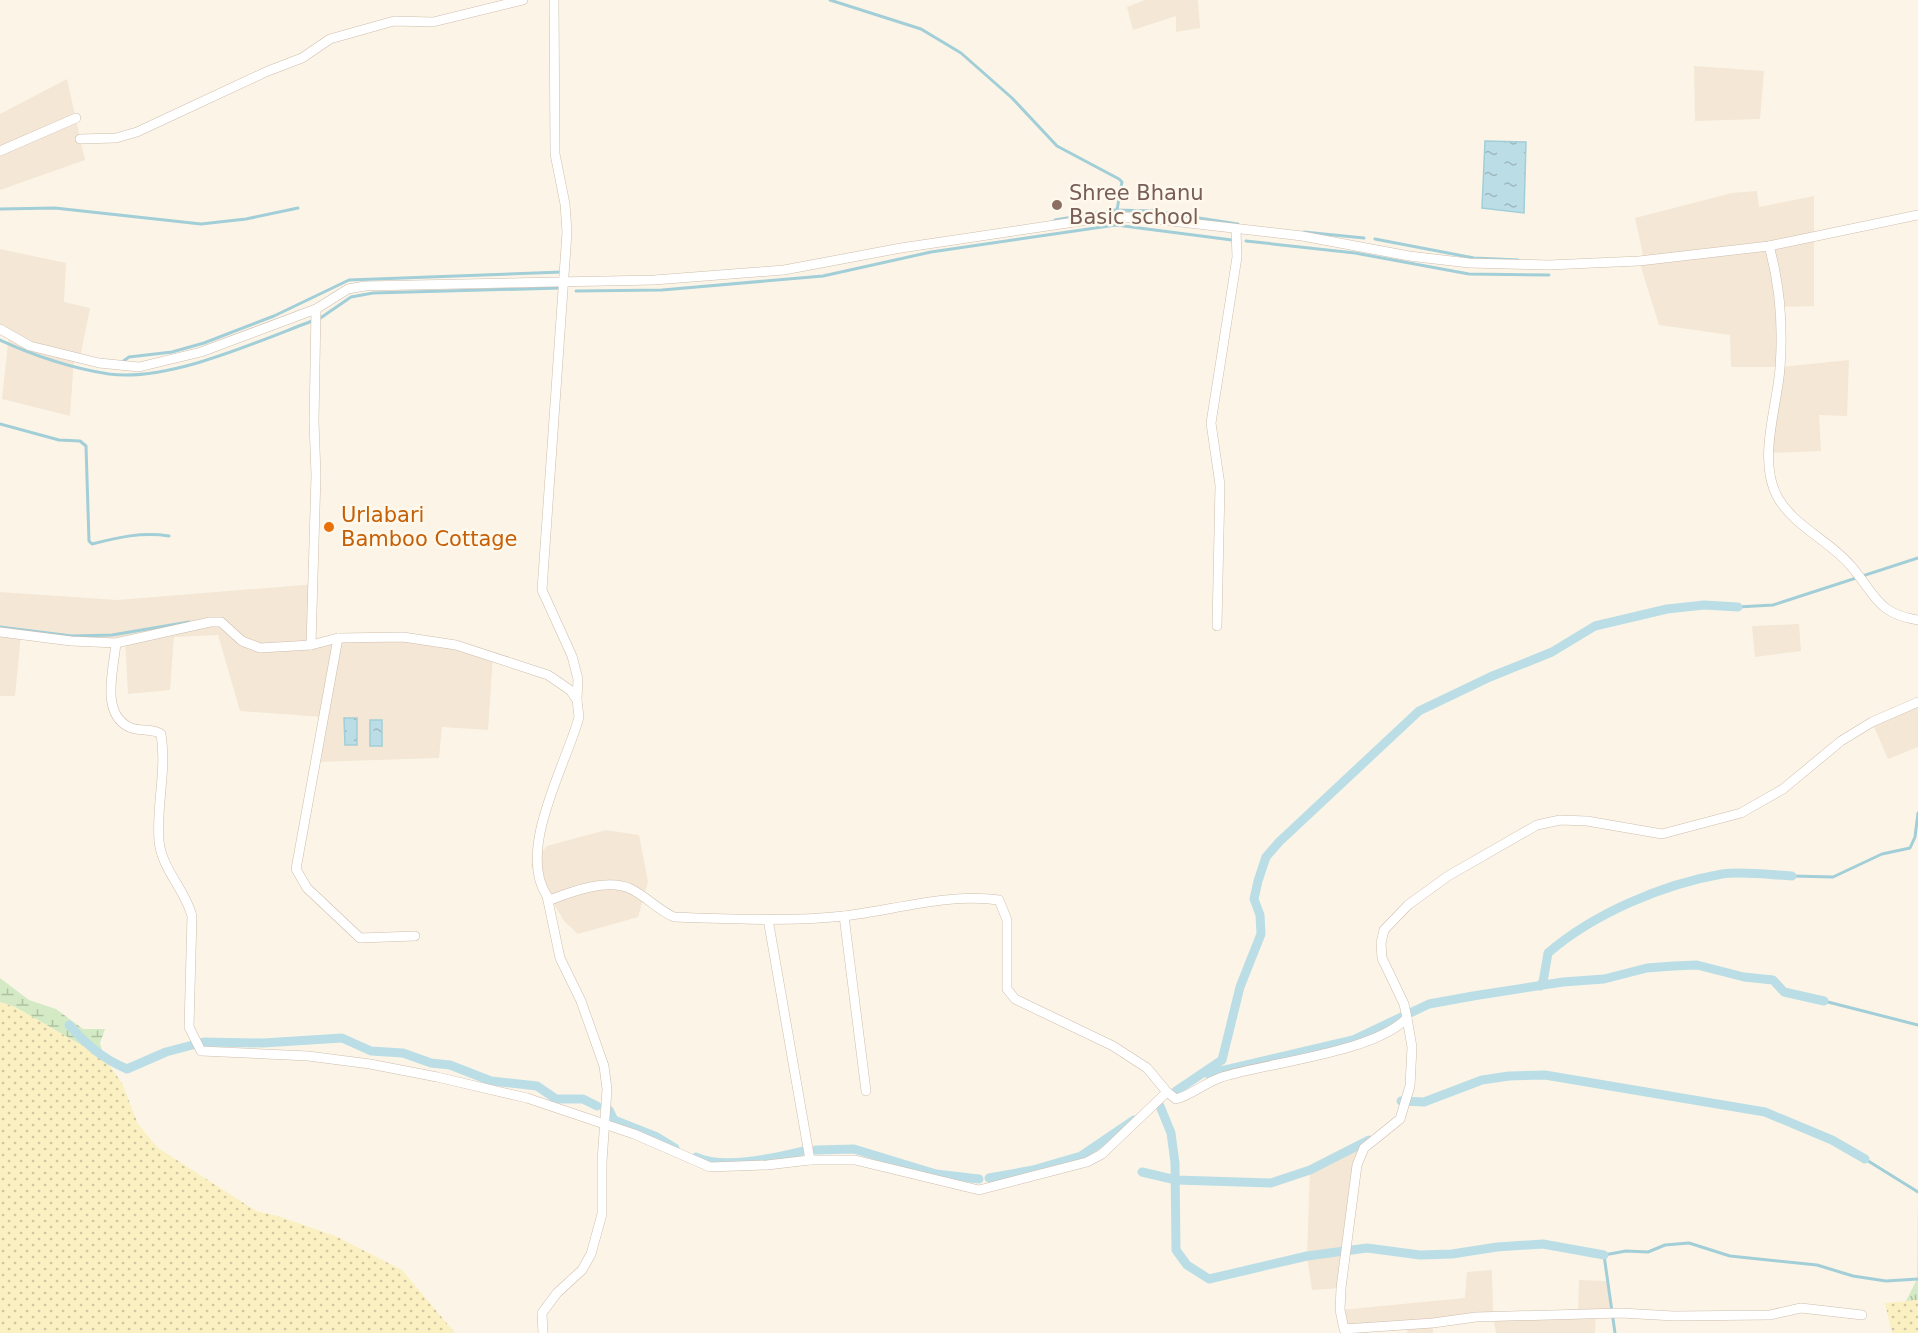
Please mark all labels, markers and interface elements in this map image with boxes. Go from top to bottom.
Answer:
place label: Shree Bhanu Basic school [1069,181,1204,229]
marker: Shree Bhanu Basic school [1050,198,1064,212]
place label: Urlabari Bamboo Cottage [341,503,518,551]
marker: Urlabari Bamboo Cottage [322,520,336,534]

